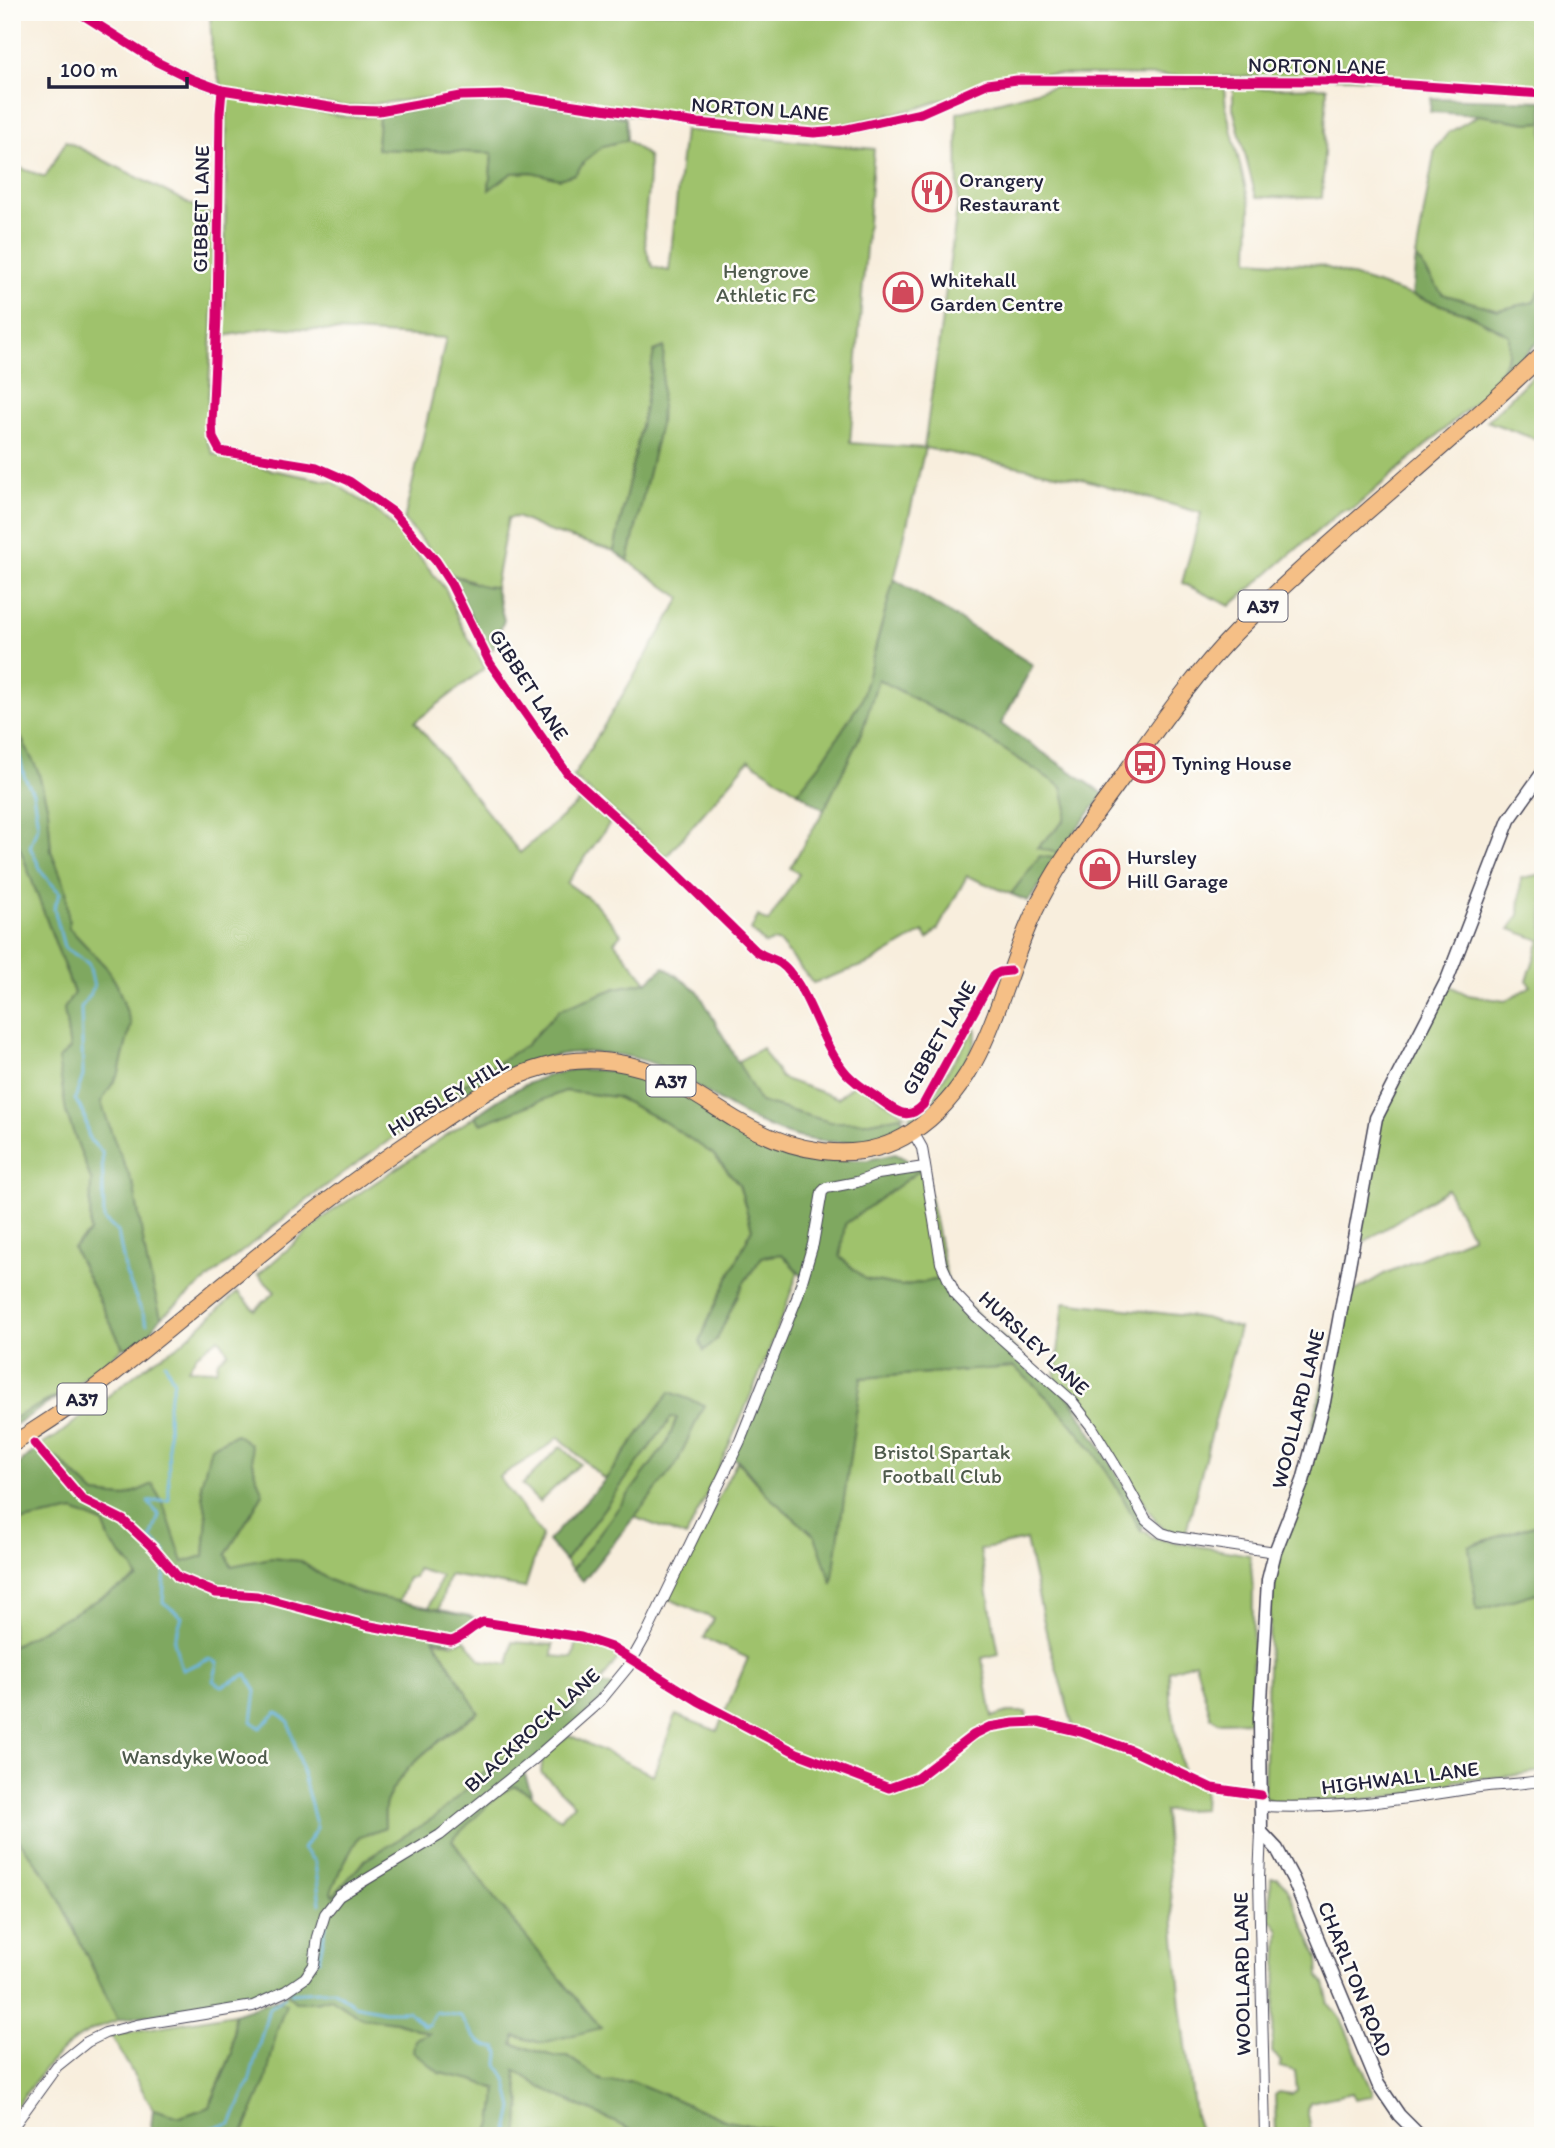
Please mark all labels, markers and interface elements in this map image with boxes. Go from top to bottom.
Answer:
scale bar [49,46,187,90]
street label: NORTON LANE [1248,52,1386,79]
text: 100 m [60,57,118,82]
street label: NORTON LANE [690,91,830,126]
street label: GIBBET LANE [187,145,214,273]
place label: Orangery Restaurant [959,167,1060,216]
restaurant icon: Orangery Restaurant [911,171,953,213]
park label: Hengrove Athletic FC [716,258,816,307]
place label: Whitehall Garden Centre [930,267,1063,316]
shop icon: Whitehall Garden Centre [882,271,924,313]
road number: A37 [1238,590,1288,622]
street label: GIBBET LANE [484,624,575,745]
bus stop icon: Tyning House [1124,742,1166,784]
place label: Tyning House [1172,750,1292,775]
place label: Hursley Hill Garage [1127,844,1228,893]
shop icon: Hursley Hill Garage [1079,848,1121,890]
street label: GIBBET LANE [896,976,981,1099]
street label: HURSLEY HILL [383,1050,513,1141]
road number: A37 [646,1065,696,1096]
street label: HURSLEY LANE [974,1285,1095,1400]
street label: WOOLLARD LANE [1266,1326,1329,1491]
road number: A37 [57,1384,106,1414]
park label: Bristol Spartak Football Club [874,1439,1011,1488]
street label: BLACKROCK LANE [459,1662,605,1797]
park label: Wansdyke Wood [122,1744,269,1769]
street label: HIGHWALL LANE [1320,1755,1480,1800]
street label: WOOLLARD LANE [1228,1892,1255,2056]
street label: CHARLTON ROAD [1313,1897,1398,2060]

